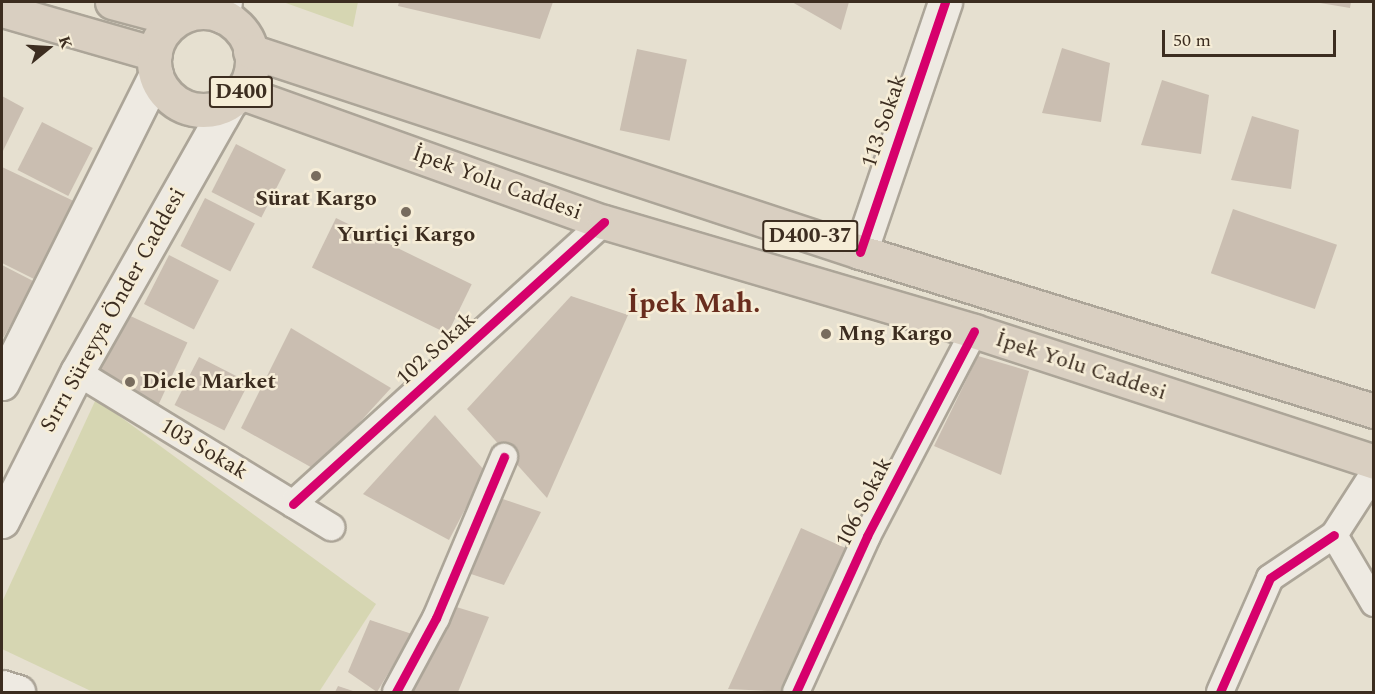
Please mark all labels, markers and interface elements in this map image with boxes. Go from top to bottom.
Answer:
north arrow [18,18,78,78]
scale bar [1165,18,1339,56]
text: 50 m [1173,27,1211,54]
text: K [52,33,78,52]
street label: 113 Sokak [856,71,912,171]
road number: D400 [208,74,274,110]
street label: İpek Yolu Caddesi [409,140,585,226]
marker: Sürat Kargo [309,169,323,183]
street label: Sırrı Süreyya Önder Caddesi [35,183,191,437]
place label: Sürat Kargo [255,186,377,212]
marker: Yurtiçi Kargo [399,205,413,219]
road number: D400-37 [762,218,858,254]
place label: Yurtiçi Kargo [337,222,475,248]
district label: İpek Mah. [627,287,761,321]
street label: 102 Sokak [391,307,481,391]
place label: Mng Kargo [838,321,952,347]
street label: İpek Yolu Caddesi [992,326,1170,406]
marker: Mng Kargo [819,327,833,341]
place label: Dicle Market [142,369,276,395]
marker: Dicle Market [123,375,137,389]
street label: 103 Sokak [155,413,253,485]
street label: 106 Sokak [830,453,898,551]

